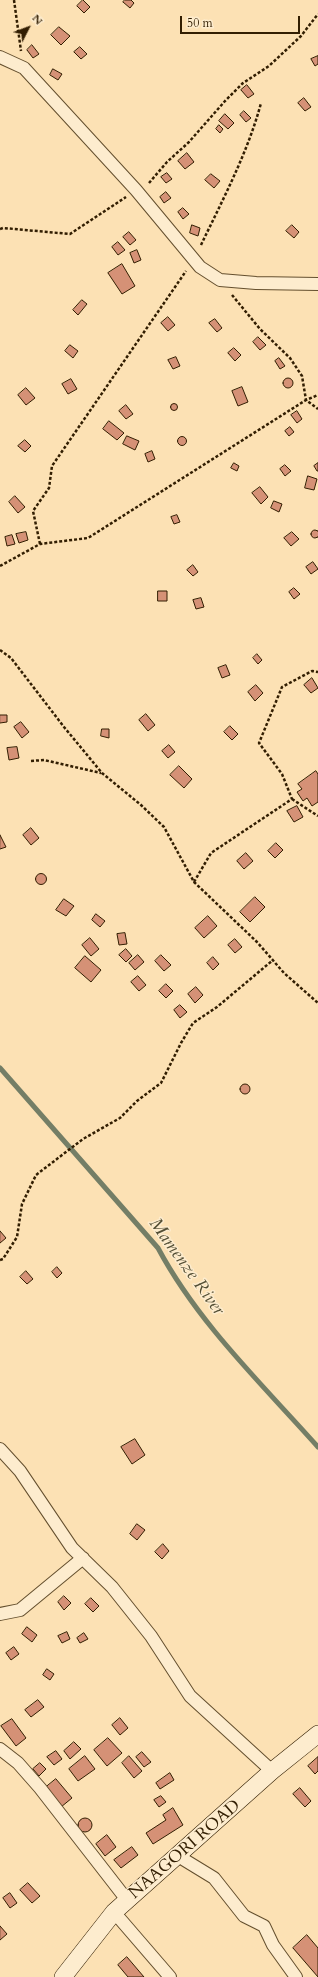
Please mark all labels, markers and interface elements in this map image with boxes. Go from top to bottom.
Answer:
north arrow [8,8,48,48]
scale bar [182,8,302,34]
text: N [29,11,46,28]
text: 50 m [187,15,213,31]
water label: Mamenze River [144,1214,228,1320]
street label: NAAGORI ROAD [125,1796,245,1904]

